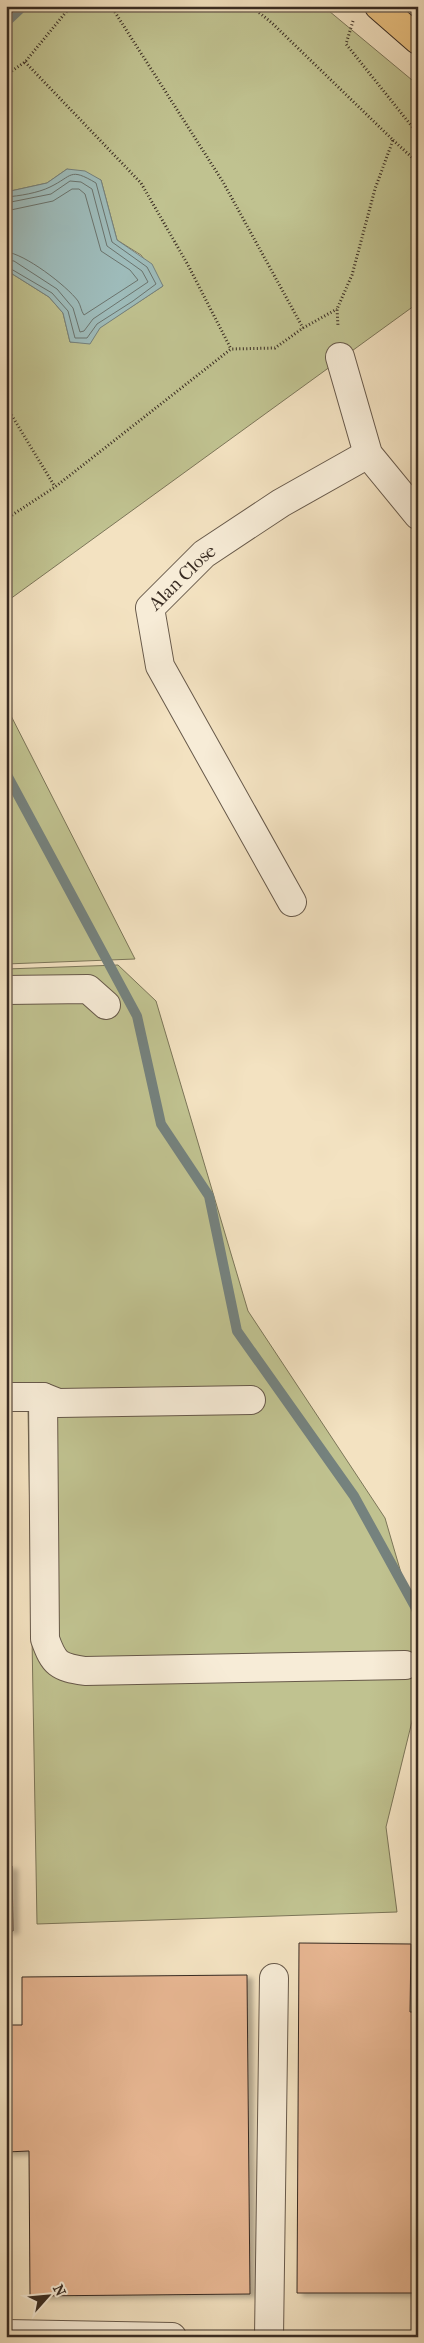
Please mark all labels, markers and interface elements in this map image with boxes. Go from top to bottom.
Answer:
street label: Alan Close [144,540,220,616]
north arrow [22,2270,72,2320]
text: N [49,2282,69,2299]

